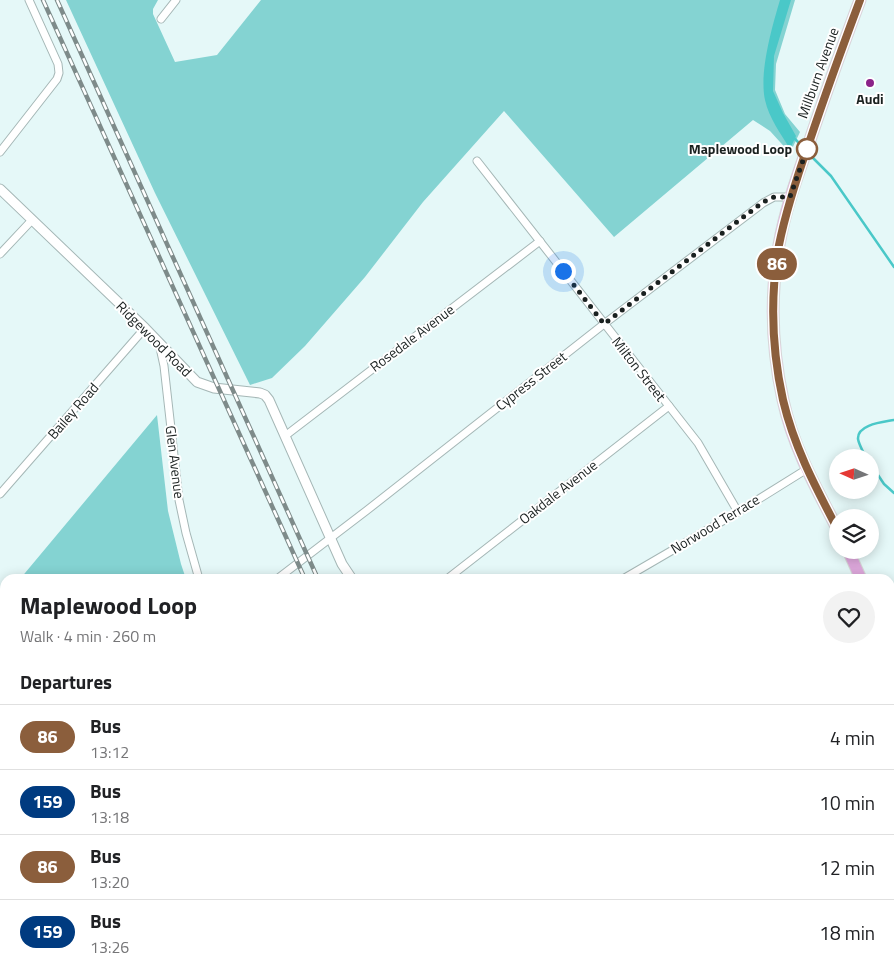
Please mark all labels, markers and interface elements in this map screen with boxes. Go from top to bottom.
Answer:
street label: Millburn Avenue [791,24,844,121]
marker: Audi [864,77,876,89]
place label: Audi [856,88,884,109]
place label: Maplewood Loop [689,138,792,159]
marker: Maplewood Loop [796,138,818,160]
line badge: 86 [754,248,800,280]
text: 86 [767,250,787,277]
your location [551,259,576,284]
street label: Ridgewood Road [112,296,197,381]
street label: Rosedale Avenue [365,299,458,376]
street label: Milton Street [607,332,671,406]
street label: Cypress Street [491,346,571,415]
street label: Bailey Road [42,378,103,444]
street label: Glen Avenue [161,424,190,500]
north arrow [829,449,879,499]
map controls [829,449,879,559]
street label: Oakdale Avenue [514,454,601,529]
street label: Norwood Terrace [666,489,763,558]
button: layers [829,509,879,559]
text: Maplewood Loop [20,587,197,623]
button: heart [823,591,875,643]
text: Walk · 4 min · 260 m [20,624,156,648]
text: Departures [20,667,112,696]
text: Bus [90,711,121,740]
text: 86 [37,723,58,750]
text: 4 min [830,723,875,752]
text: 13:12 [90,740,129,764]
text: Bus [90,776,121,805]
text: 159 [32,788,63,815]
text: 10 min [819,788,875,817]
text: 13:18 [90,805,129,829]
text: Bus [90,841,121,870]
text: 86 [37,853,58,880]
text: 12 min [819,853,875,882]
text: 13:20 [90,870,129,894]
text: Bus [90,906,121,935]
text: 159 [32,918,63,945]
text: 18 min [819,918,875,947]
text: 13:26 [90,935,129,959]

